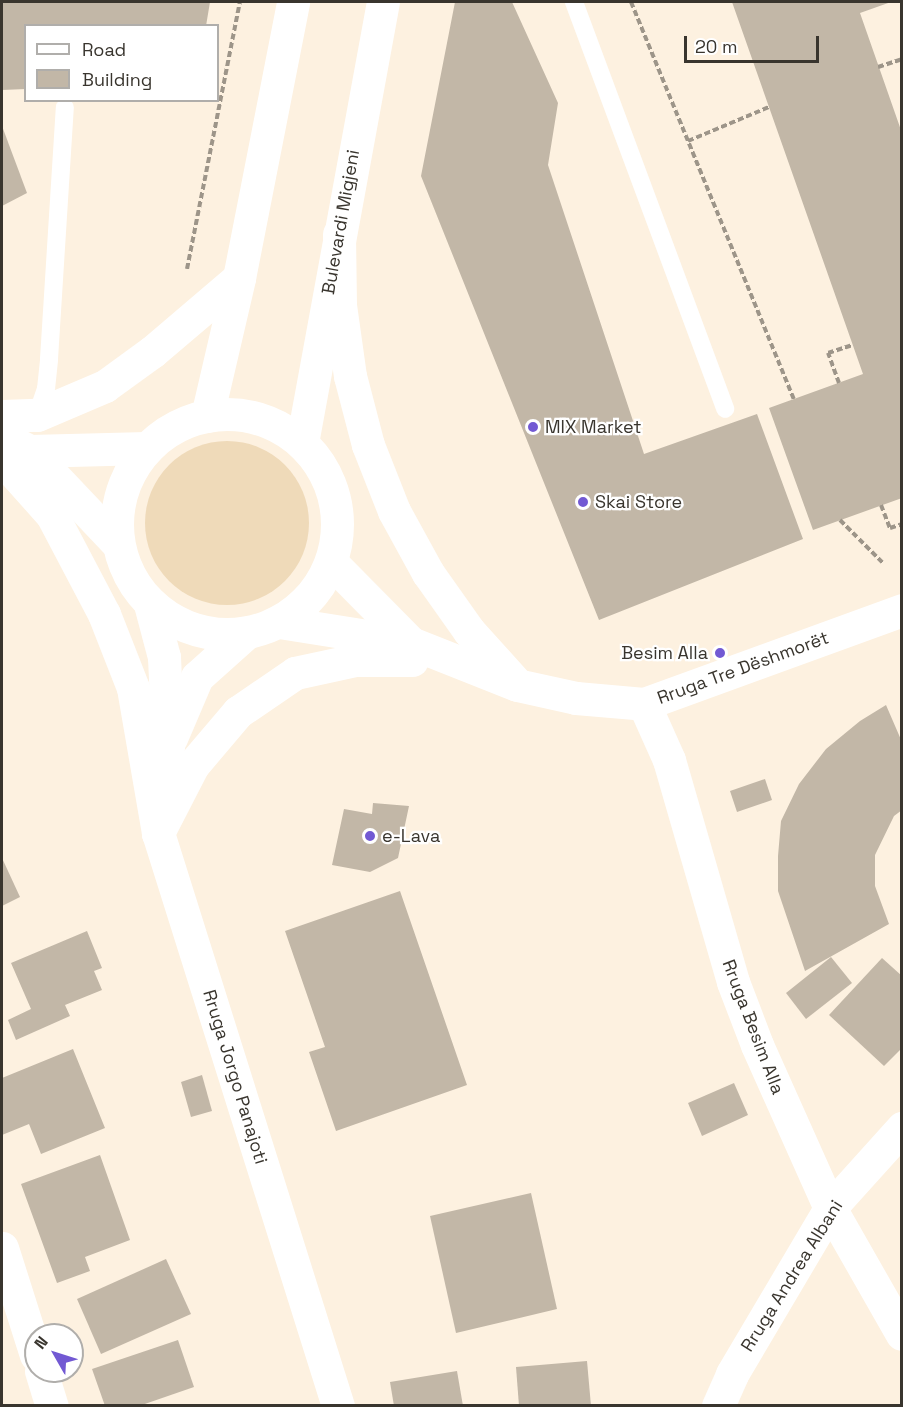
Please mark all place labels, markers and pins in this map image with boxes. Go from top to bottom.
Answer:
place label: MIX Market [545,416,642,438]
marker: MIX Market [526,420,540,434]
place label: Skai Store [595,491,682,513]
marker: Skai Store [576,495,590,509]
place label: Besim Alla [621,642,708,664]
marker: Besim Alla [713,646,727,660]
place label: e-Lava [382,825,440,847]
marker: e-Lava [363,829,377,843]

